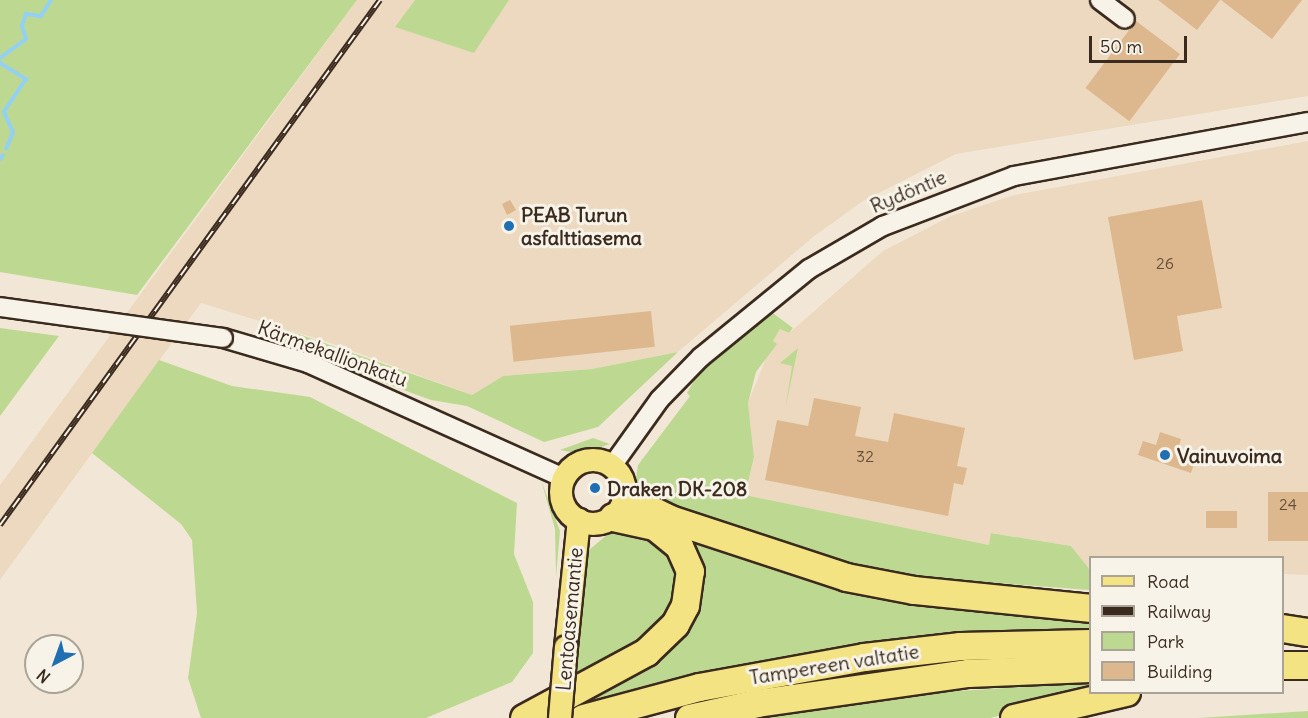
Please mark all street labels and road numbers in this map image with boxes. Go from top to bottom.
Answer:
street label: Rydöntie [866,164,950,218]
street label: Kärmekallionkatu [255,315,411,391]
street label: Lentoasemantie [551,546,587,692]
street label: Tampereen valtatie [747,639,921,689]

